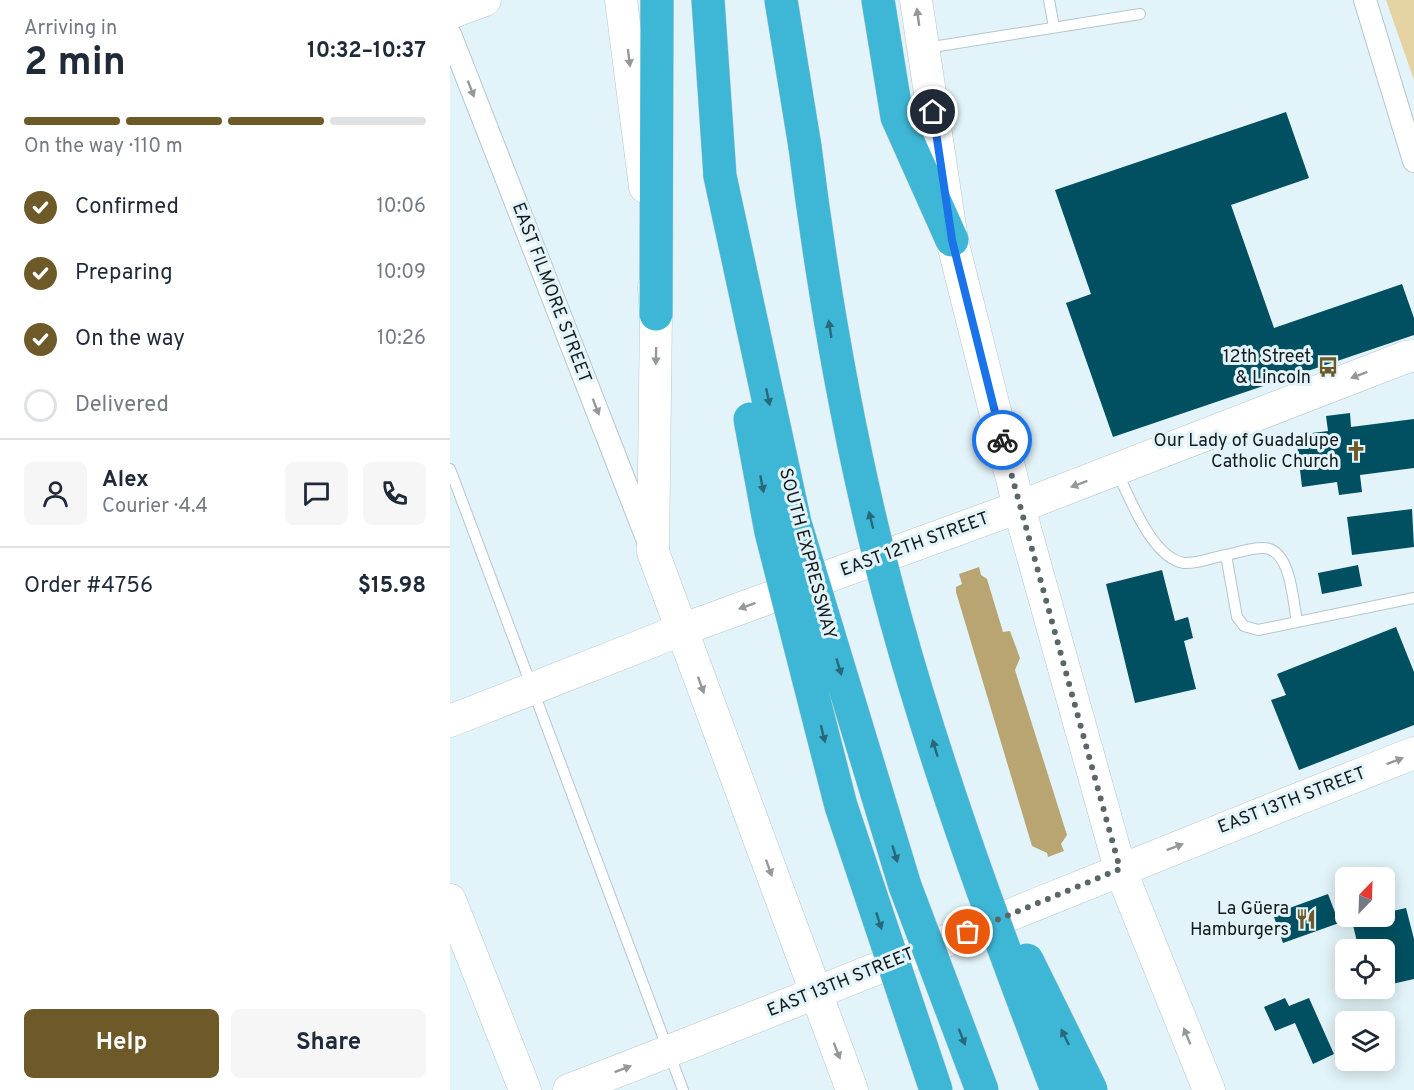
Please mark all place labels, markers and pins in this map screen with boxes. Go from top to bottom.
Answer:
pin [907,86,958,137]
place label: 12th Street & Lincoln [1223,346,1311,390]
bus stop icon: 12th Street & Lincoln [1316,355,1340,379]
place label: Our Lady of Guadalupe Catholic Church [1154,430,1339,474]
church icon: Our Lady of Guadalupe Catholic Church [1344,439,1368,463]
place label: La Güera Hamburgers [1190,898,1289,942]
pin [942,906,993,957]
restaurant icon: La Güera Hamburgers [1294,907,1318,931]

